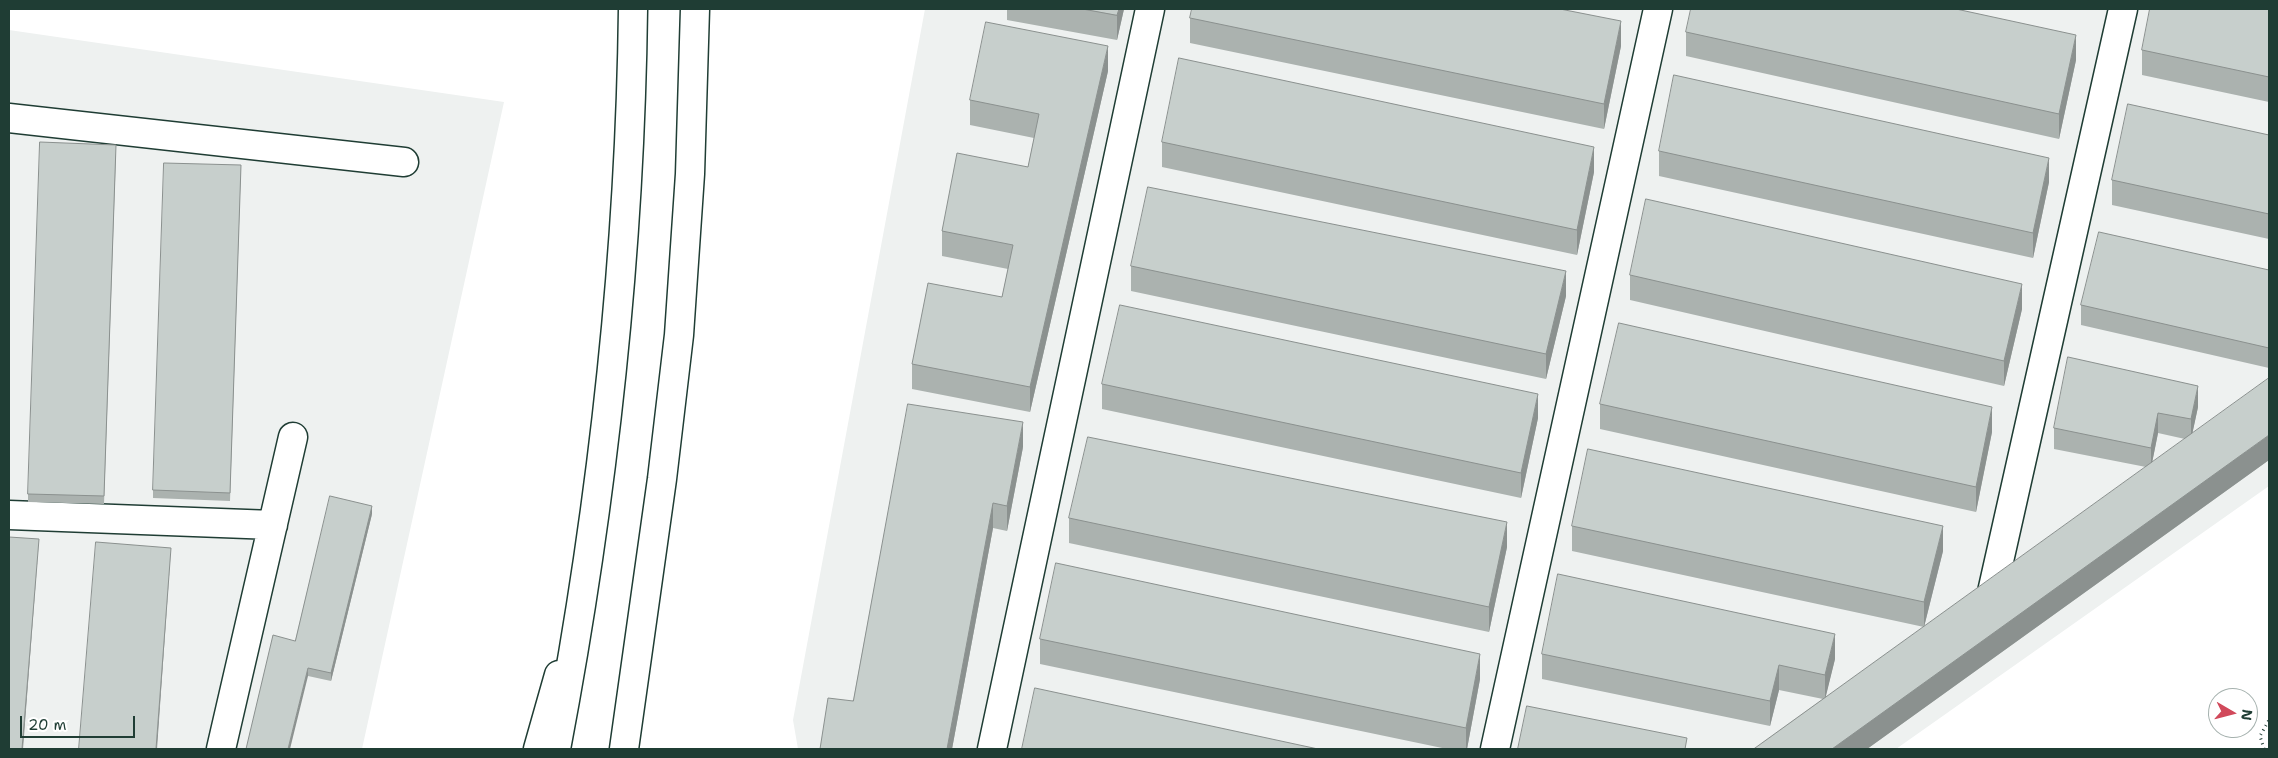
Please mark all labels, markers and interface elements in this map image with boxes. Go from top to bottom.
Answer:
north arrow [2208,688,2258,738]
scale bar [22,706,138,738]
text: N [2237,708,2257,722]
text: 20 m [28,715,67,735]

